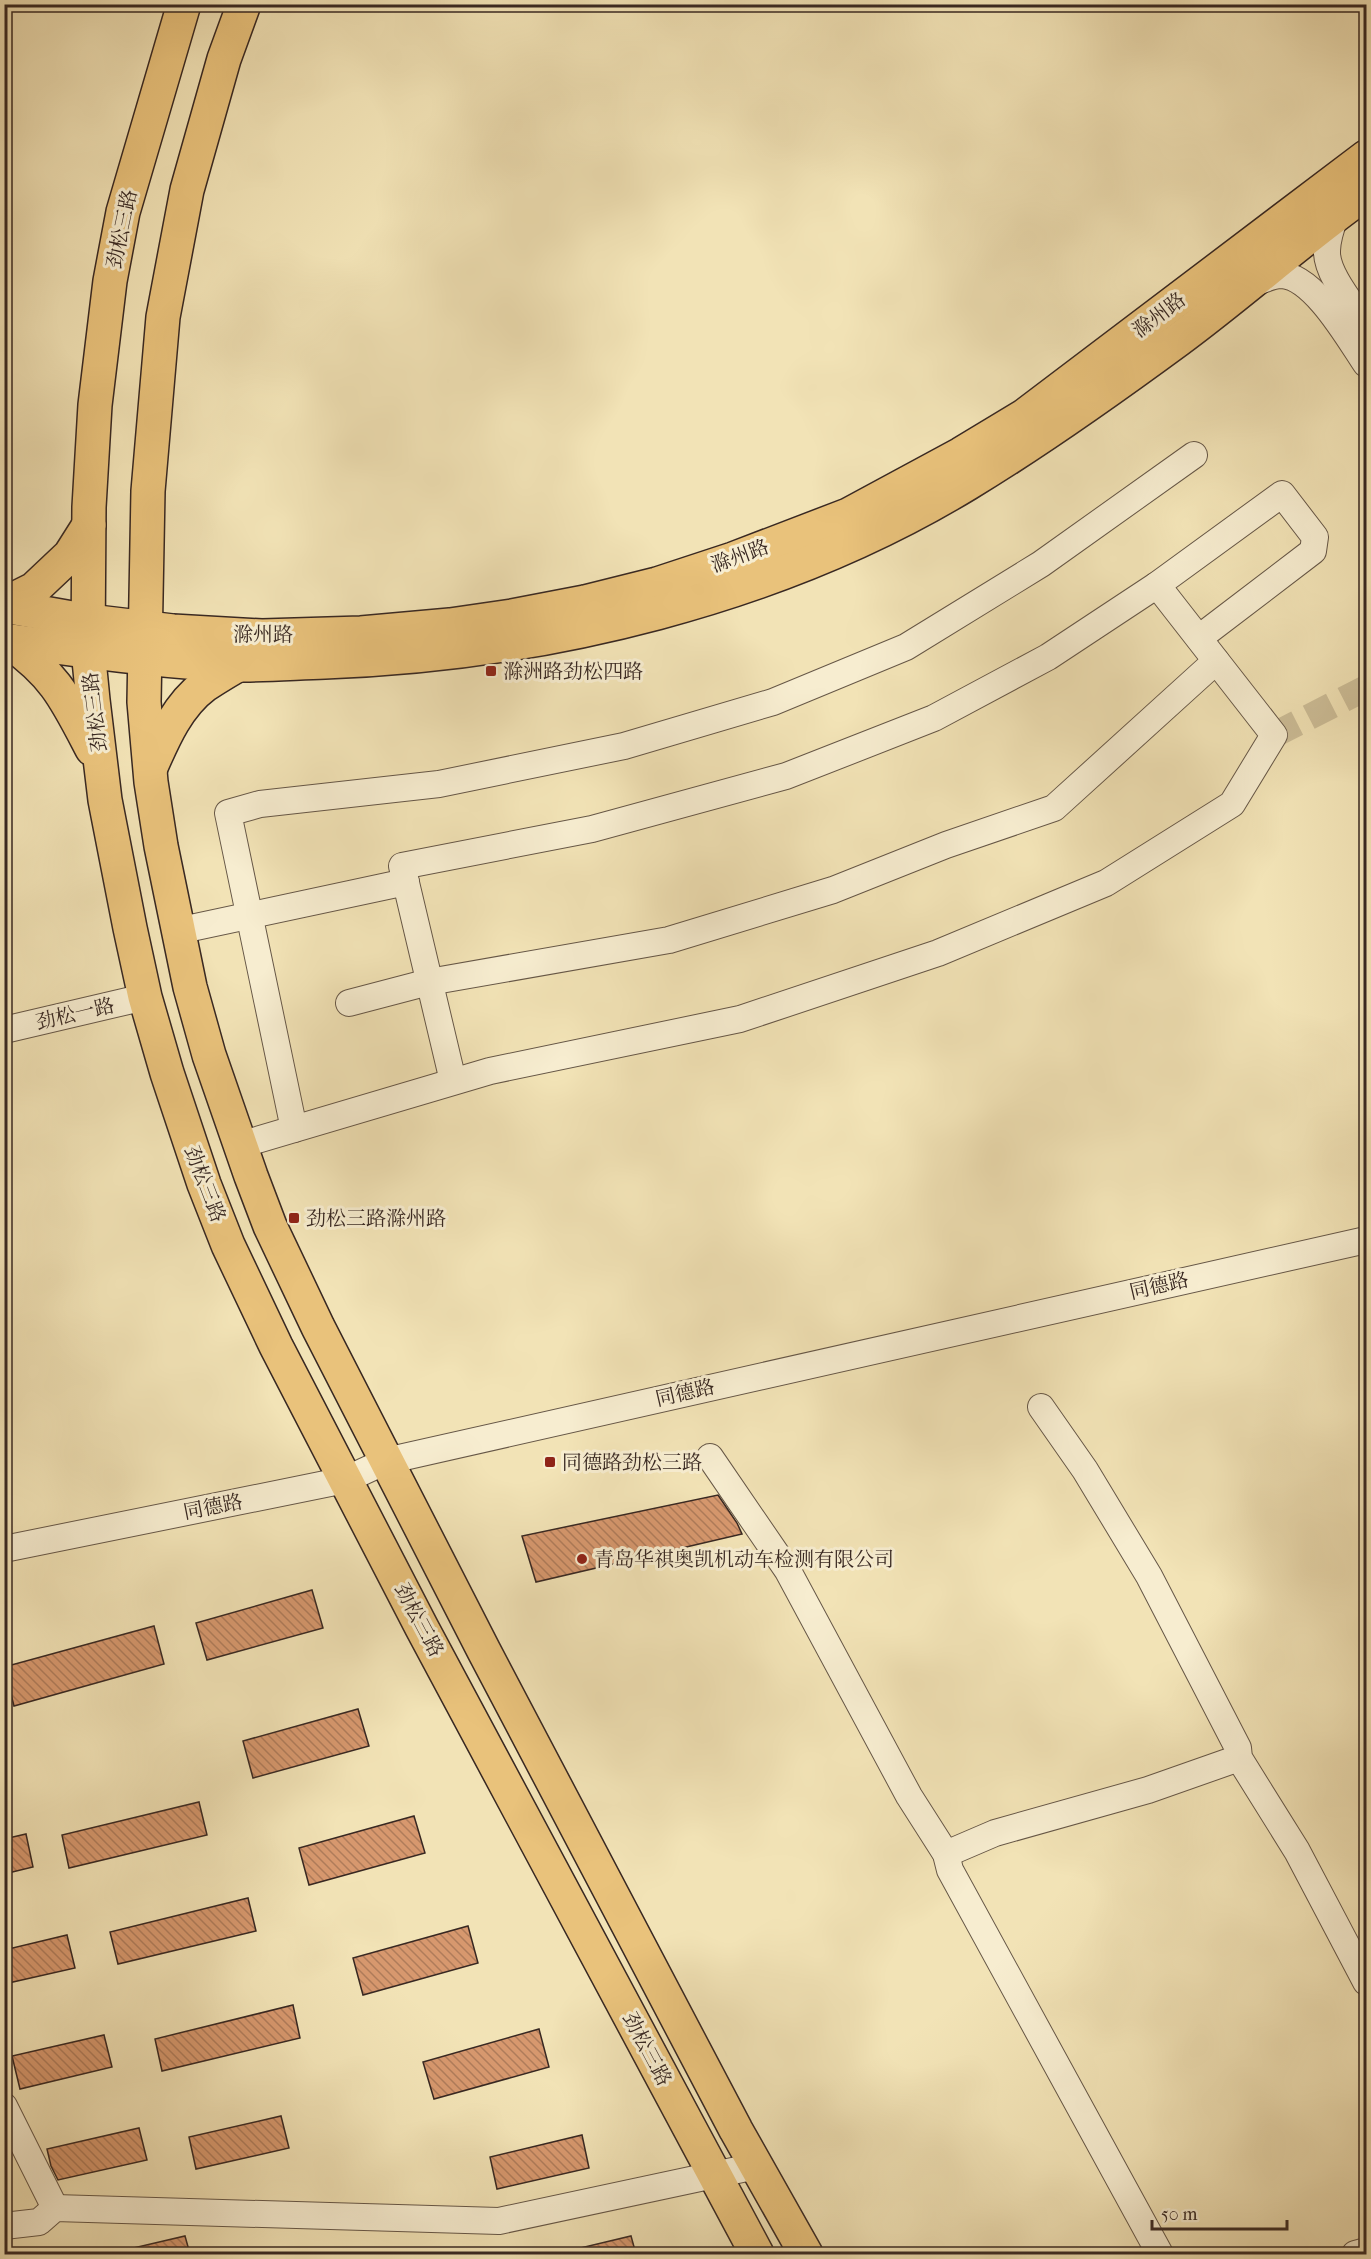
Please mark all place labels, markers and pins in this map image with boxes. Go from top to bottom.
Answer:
place label: 滁洲路劲松四路 [503,660,643,683]
marker: 滁洲路劲松四路 [484,664,498,678]
place label: 劲松三路滁州路 [306,1207,446,1230]
marker: 劲松三路滁州路 [287,1211,301,1225]
place label: 同德路劲松三路 [562,1451,702,1474]
marker: 同德路劲松三路 [543,1455,557,1469]
place label: 青岛华祺奥凯机动车检测有限公司 [594,1548,894,1571]
marker: 青岛华祺奥凯机动车检测有限公司 [575,1552,589,1566]

